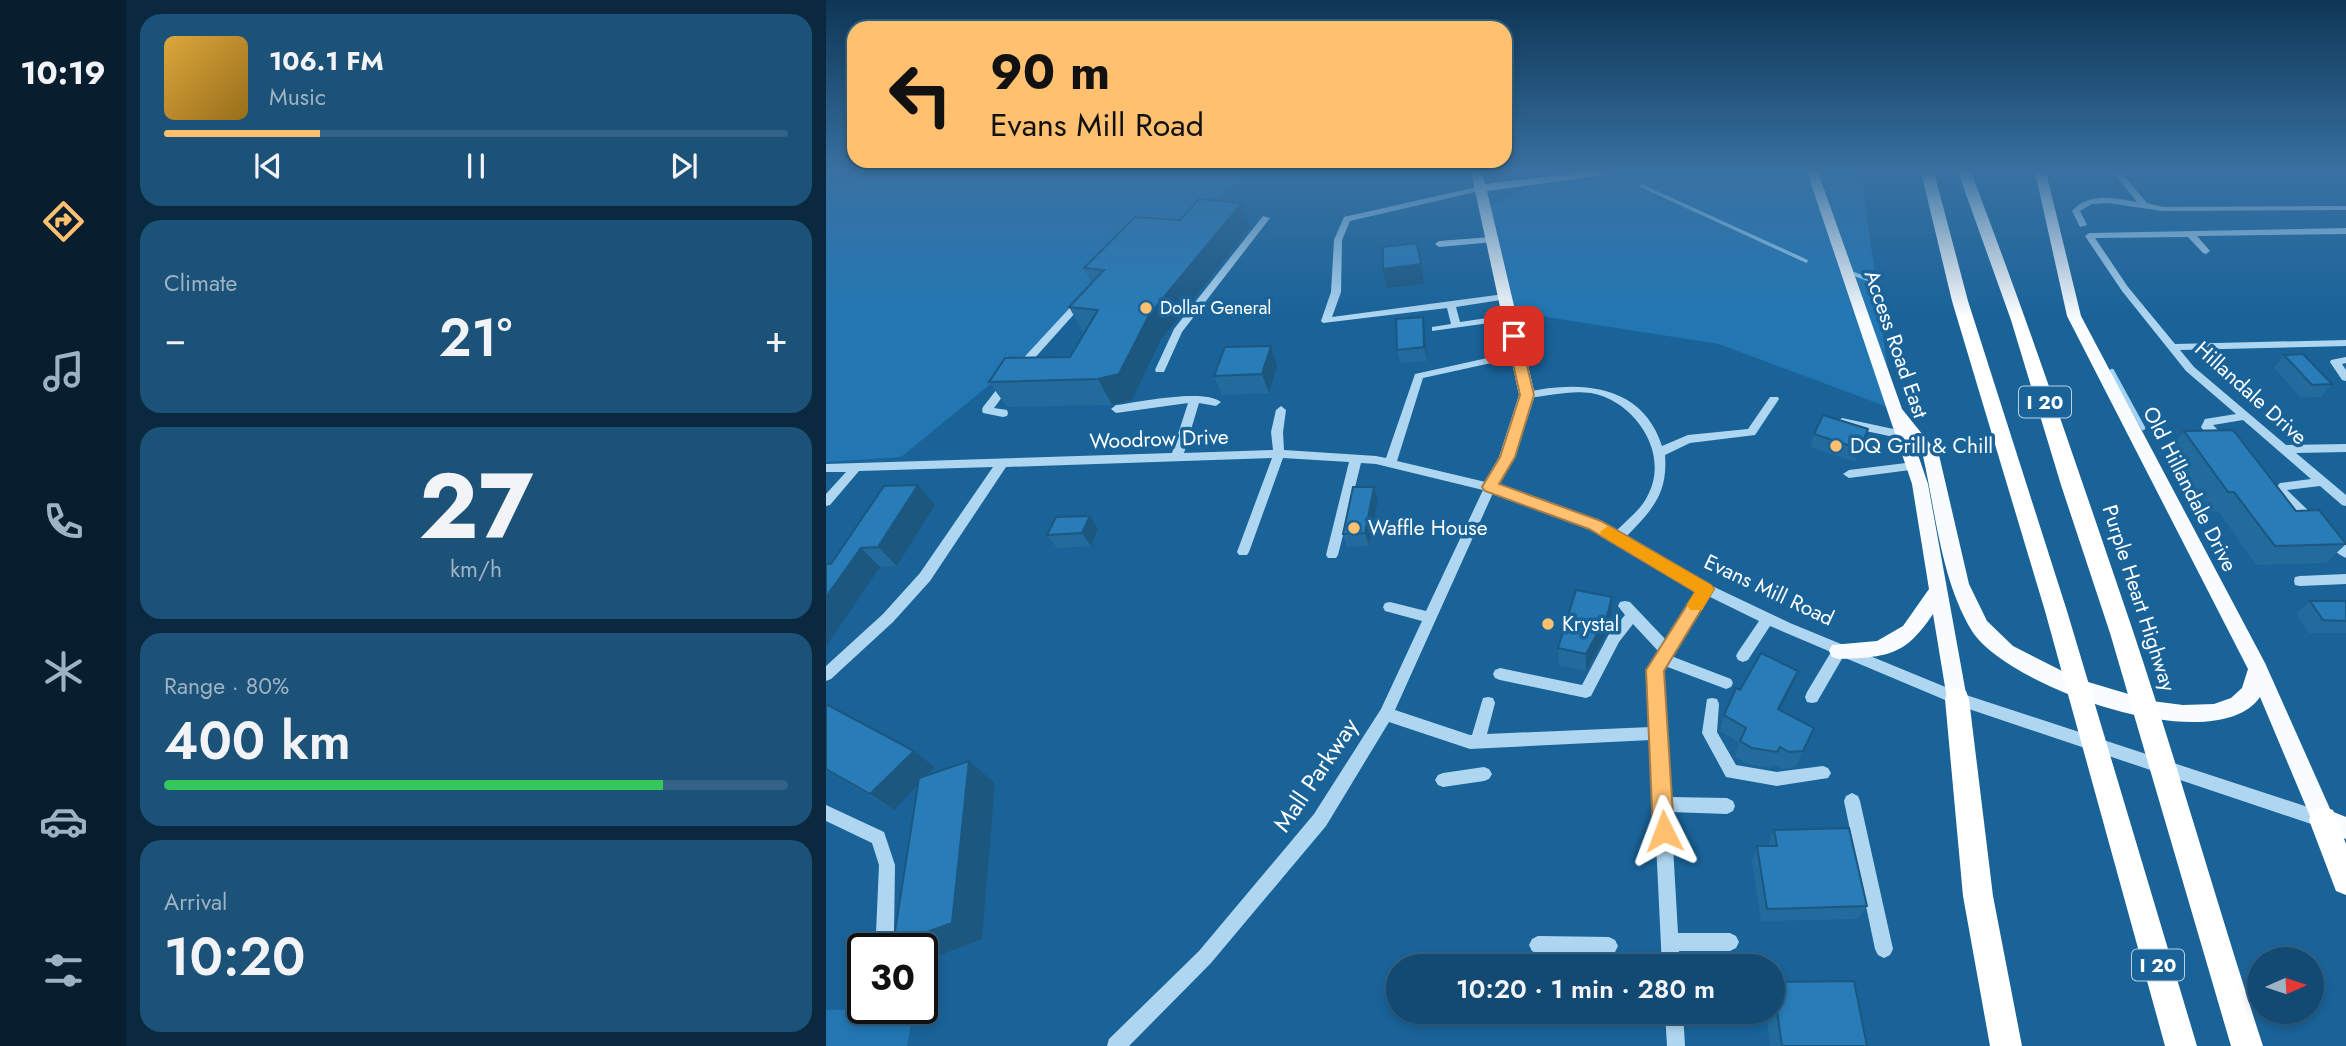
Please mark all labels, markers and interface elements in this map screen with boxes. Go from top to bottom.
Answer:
text: 90 m [990,37,1110,107]
text: 106.1 FM [269,42,384,80]
icon: left [875,49,966,140]
text: 10:19 [20,50,106,96]
text: Music [269,80,326,114]
text: Evans Mill Road [990,102,1204,148]
icon: previous [249,147,287,185]
icon: pause [457,147,495,185]
icon: next [665,147,703,185]
icon: directions [39,197,88,246]
text: Climate [164,266,237,300]
street label: Access Road East [1857,266,1935,422]
place label: Dollar General [1160,295,1272,321]
text: 21° [439,300,512,376]
marker: Dollar General [1138,300,1154,316]
pin [1484,306,1544,366]
text: − [164,311,186,366]
text: + [765,311,788,366]
icon: arrive [1495,317,1533,355]
street label: Hillandale Drive [2188,334,2314,452]
icon: music [39,347,88,396]
road number: I 20 [2019,386,2071,418]
street label: Old Hillandale Drive [2135,401,2245,577]
street label: Woodrow Drive [1089,422,1229,456]
place label: DQ Grill & Chill [1850,431,1993,461]
marker: DQ Grill & Chill [1828,438,1844,454]
text: 27 [419,441,533,572]
icon: phone [39,497,88,546]
street label: Purple Heart Highway [2095,501,2184,696]
place label: Waffle House [1368,513,1488,543]
marker: Waffle House [1346,520,1362,536]
street label: Evans Mill Road [1699,547,1839,633]
text: km/h [450,552,502,586]
place label: Krystal [1562,609,1619,639]
marker: Krystal [1540,616,1556,632]
icon: climate [39,647,88,696]
text: Range · 80% [164,669,289,703]
text: 400 km [164,703,351,779]
street label: Mall Parkway [1265,710,1367,839]
position arrow [1627,794,1701,868]
icon: car [39,797,88,846]
text: Arrival [164,885,227,919]
text: 10:20 [164,919,306,995]
speed limit sign: 30 [847,933,938,1024]
icon: filters [39,946,88,995]
north arrow [2247,947,2324,1024]
map controls [2247,947,2324,1024]
road number: I 20 [2132,950,2184,981]
text: 10:20 · 1 min · 280 m [1456,970,1715,1008]

